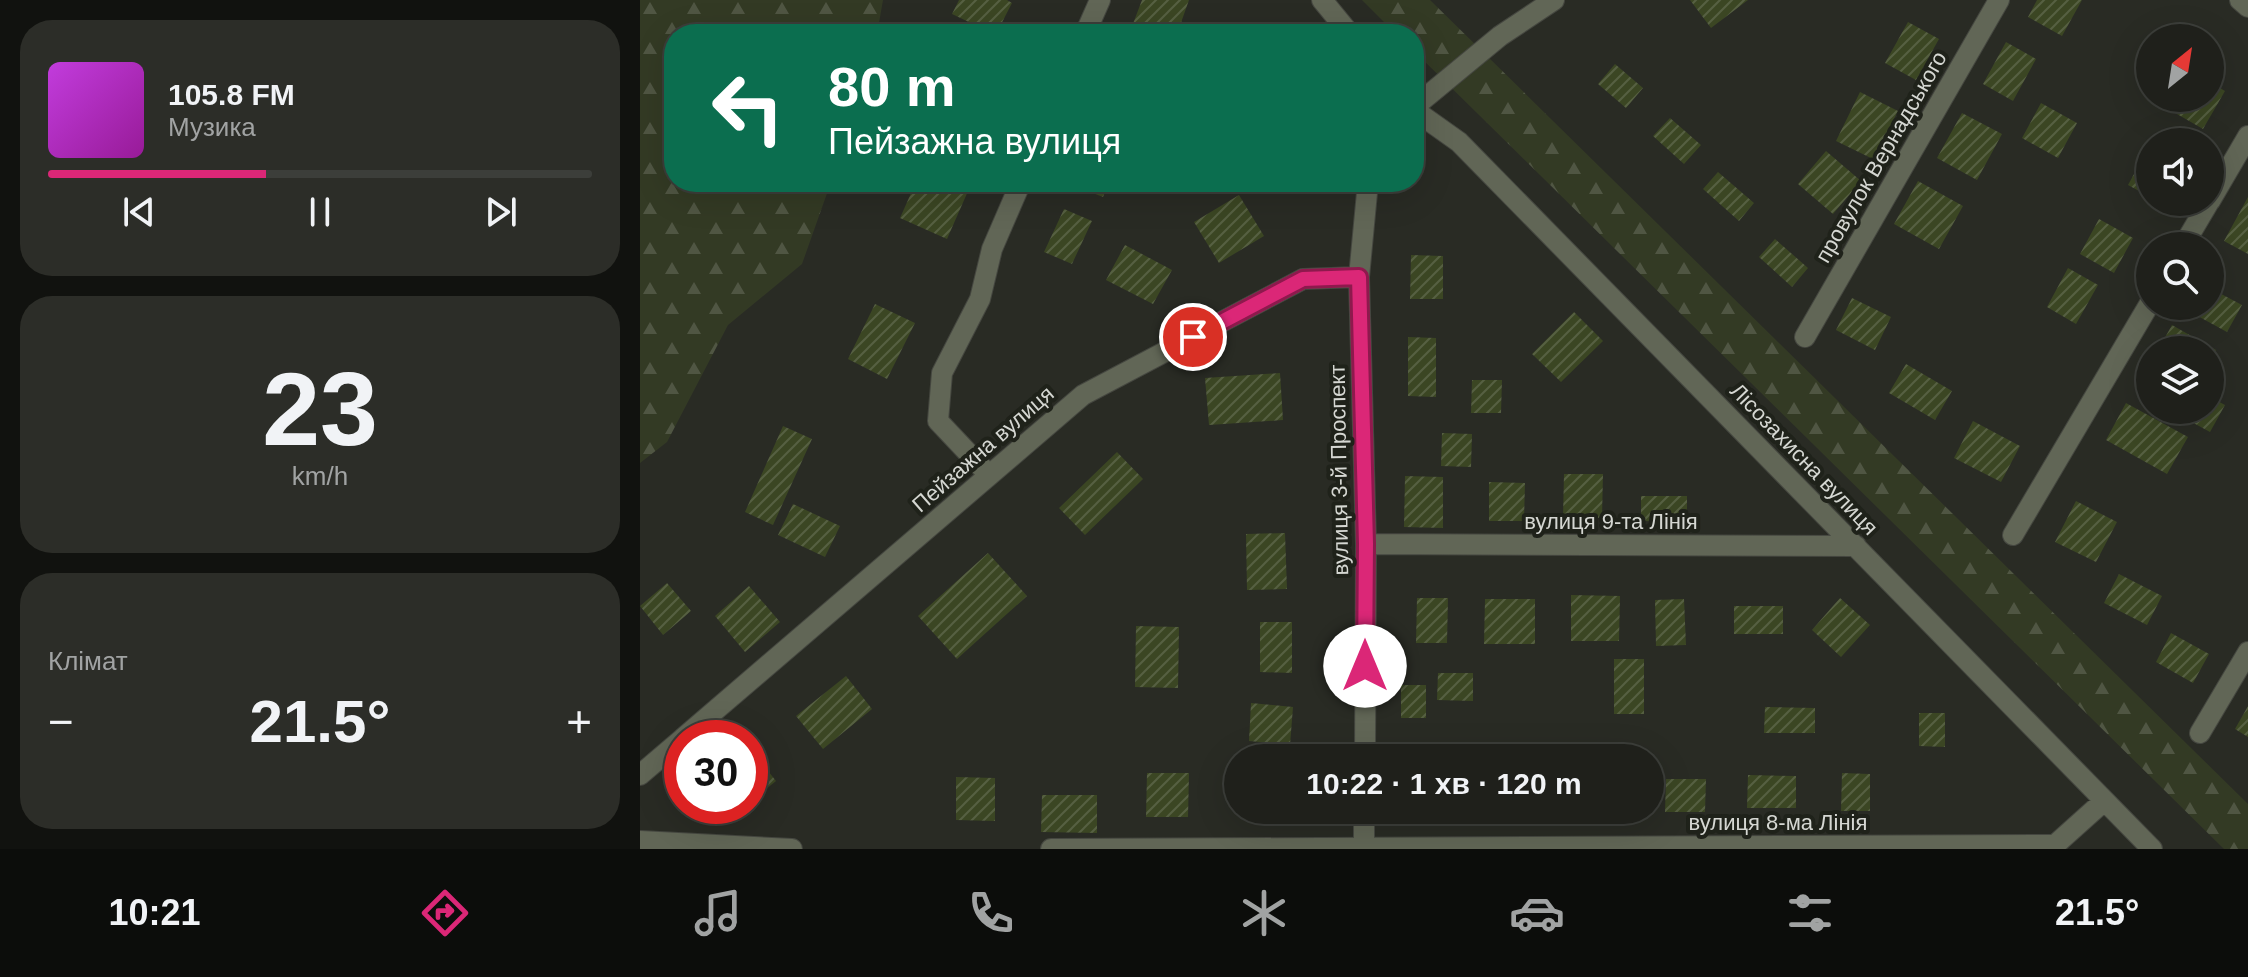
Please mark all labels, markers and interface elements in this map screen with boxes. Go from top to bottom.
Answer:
north arrow [2136,24,2224,112]
map controls [2136,24,2224,424]
street label: провулок Вернадського [1810,47,1952,267]
text: 80 m [828,55,956,118]
icon: left [696,56,800,160]
text: 105.8 FM [168,78,295,111]
text: Музика [168,112,256,142]
text: Пейзажна вулиця [828,121,1121,162]
button: sound [2136,128,2224,216]
icon: previous [117,190,161,234]
icon: pause [298,190,342,234]
icon: next [479,190,523,234]
button: search [2136,232,2224,320]
pin [1159,303,1227,371]
icon: arrive [1171,315,1215,359]
button: layers [2136,336,2224,424]
text: 23 [262,351,378,467]
street label: вулиця 3-й Проспект [1325,364,1353,576]
street label: Лісозахисна вулиця [1725,378,1883,540]
street label: Пейзажна вулиця [907,381,1059,517]
text: km/h [292,461,348,491]
street label: вулиця 9-та Лінія [1524,509,1698,534]
position arrow [1323,624,1407,708]
text: Клімат [48,646,128,676]
text: 21.5° [250,688,390,755]
text: − [48,697,74,746]
text: + [566,697,592,746]
speed limit sign: 30 [664,720,768,824]
text: 10:22 · 1 хв · 120 m [1306,767,1582,800]
street label: вулиця 8-ма Лінія [1689,810,1867,835]
icon: directions [417,885,473,941]
icon: music [690,885,746,941]
icon: phone [963,885,1019,941]
icon: climate [1236,885,1292,941]
icon: car [1509,885,1565,941]
icon: filters [1782,885,1838,941]
text: 10:21 [108,892,201,933]
text: 21.5° [2055,892,2139,933]

